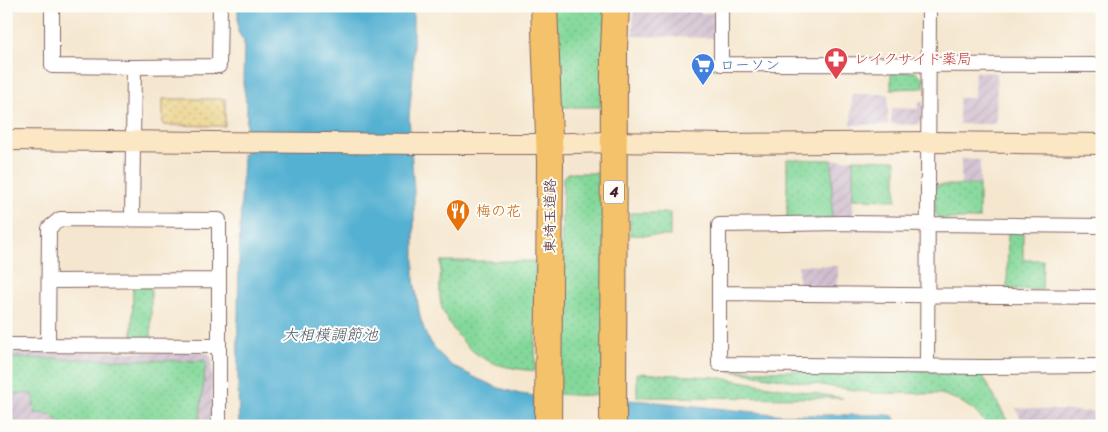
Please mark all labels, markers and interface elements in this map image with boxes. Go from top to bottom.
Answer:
pharmacy icon: レイクサイド薬局 [823,46,849,80]
place label: レイクサイド薬局 [854,46,972,72]
supermarket icon: ローソン [690,52,716,86]
place label: ローソン [720,52,780,78]
street label: 東埼玉道路 [537,178,563,254]
road number: 4 [604,180,624,203]
restaurant icon: 梅の花 [445,198,471,232]
place label: 梅の花 [476,198,521,224]
water label: 大相模調節池 [282,320,379,349]

